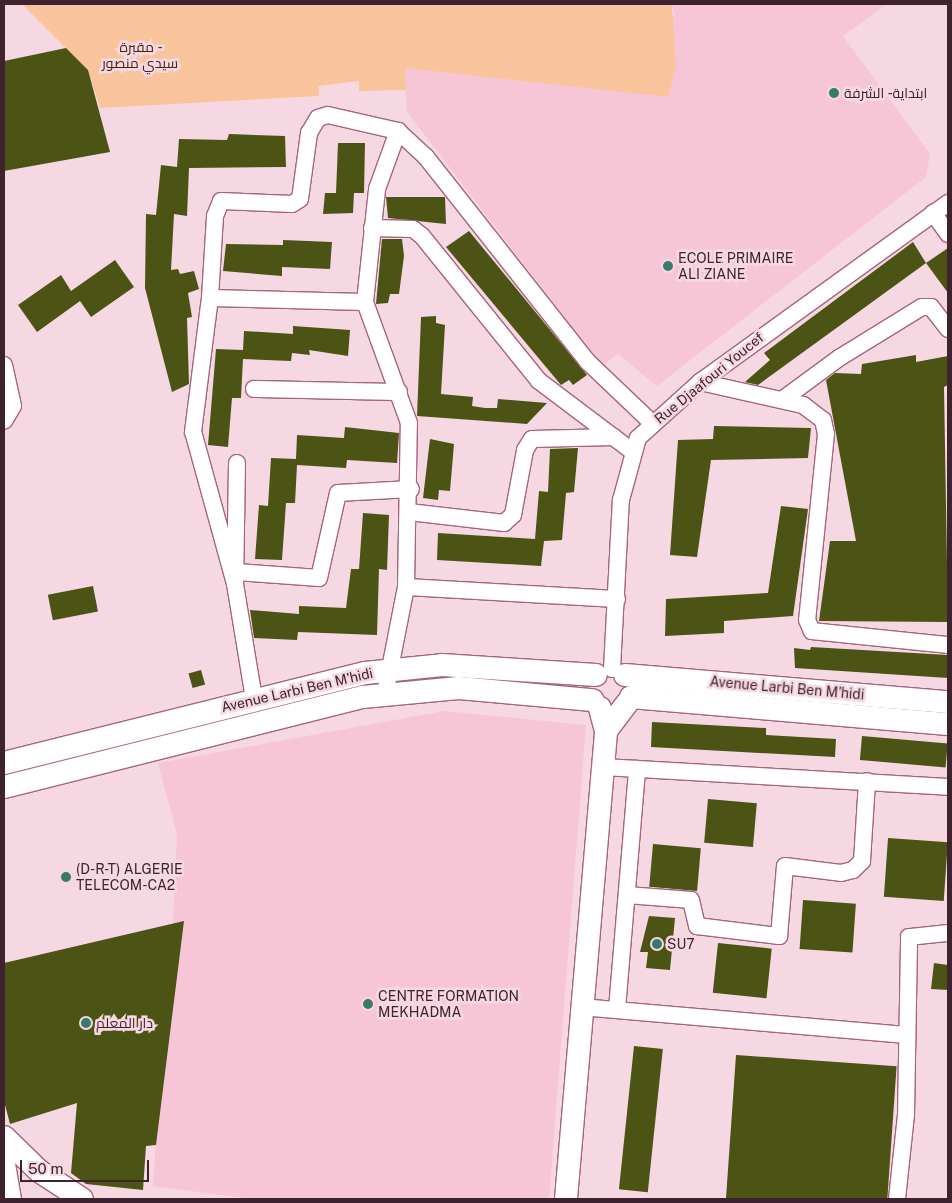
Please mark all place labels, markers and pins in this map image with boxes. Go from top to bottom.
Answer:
place label: ابتداية - الشرفة [844,85,931,101]
marker: ابتداية - الشرفة [828,87,840,99]
place label: ECOLE PRIMAIRE ALI ZIANE [678,250,794,282]
marker: ECOLE PRIMAIRE ALI ZIANE [662,260,674,272]
place label: (D-R-T) ALGERIE TELECOM-CA2 [76,861,183,894]
marker: (D-R-T) ALGERIE TELECOM-CA2 [60,871,72,883]
place label: SU7 [667,936,695,952]
marker: SU7 [651,938,663,950]
place label: CENTRE FORMATION MEKHADMA [378,988,519,1020]
marker: CENTRE FORMATION MEKHADMA [362,998,374,1010]
place label: دار المعلم [96,1015,153,1031]
marker: دار المعلم [80,1017,92,1029]

